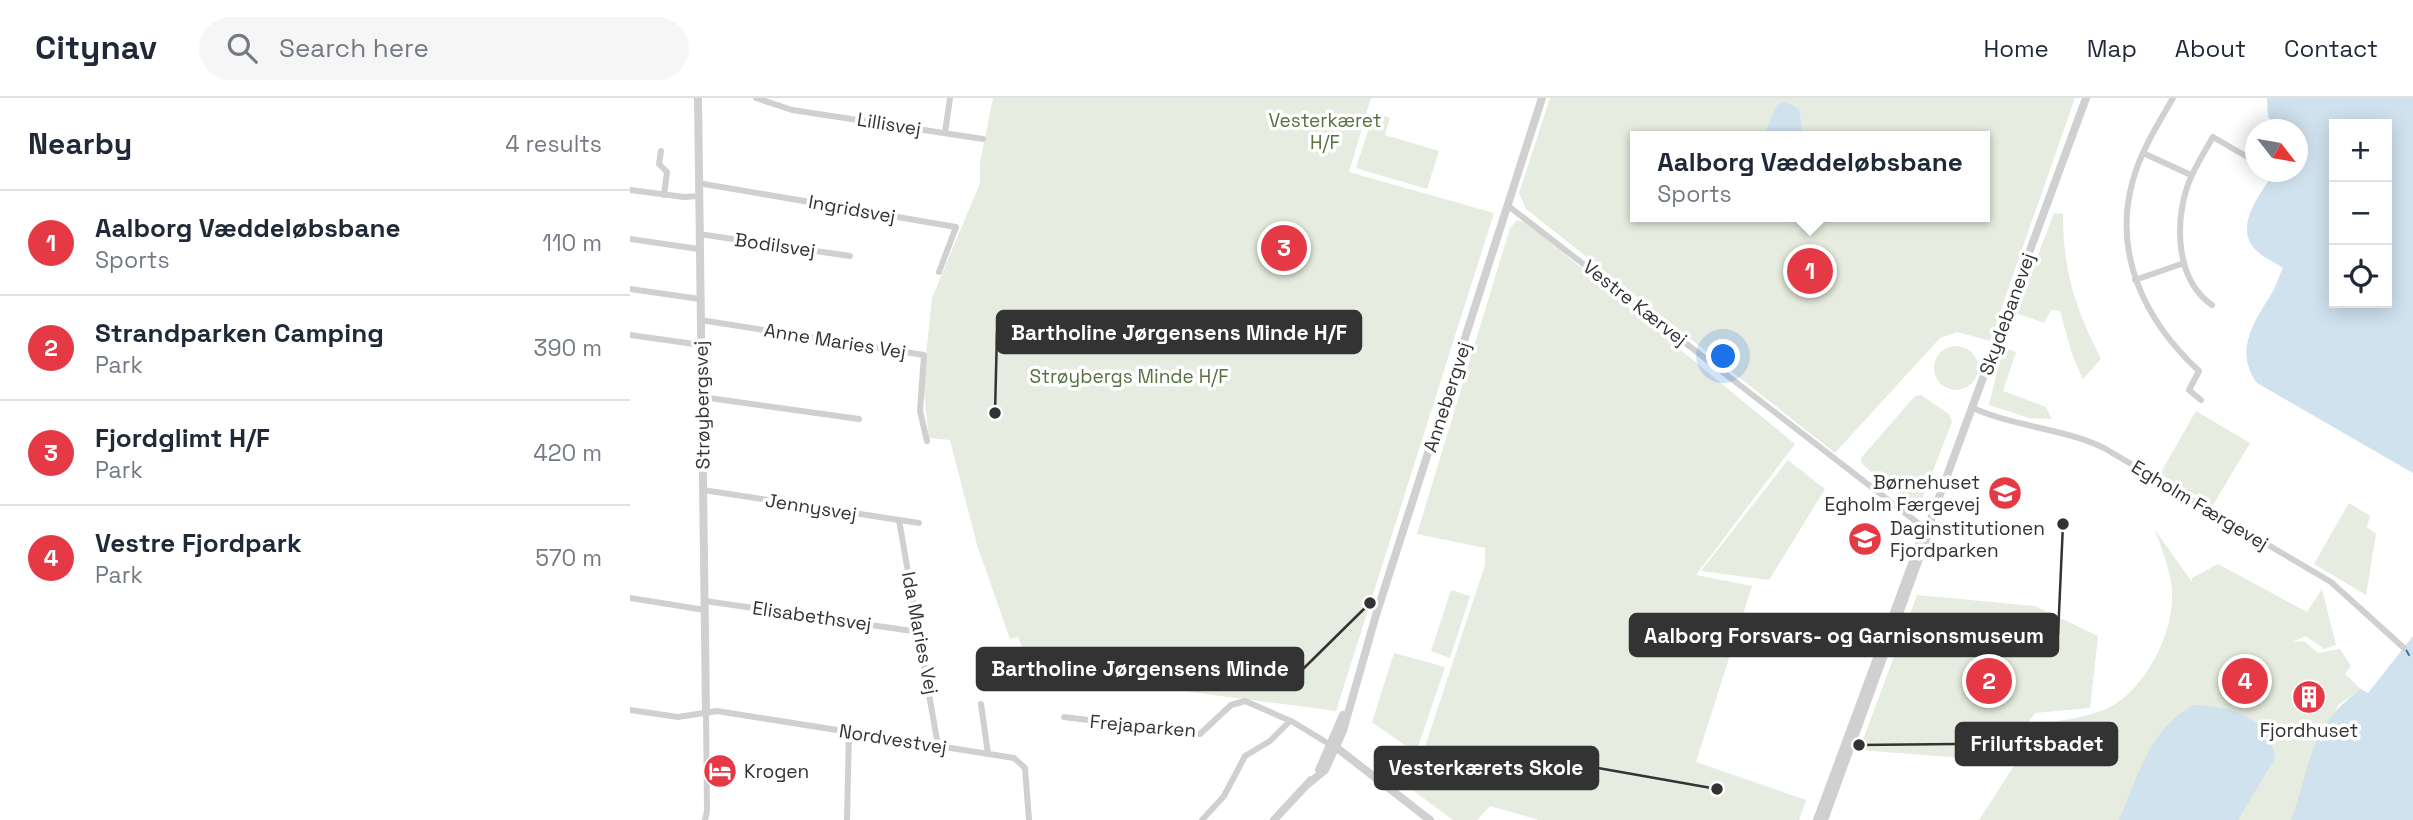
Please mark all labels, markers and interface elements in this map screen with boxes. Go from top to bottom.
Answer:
search box [199,17,689,80]
text: Citynav [35,27,157,69]
icon: search [223,29,261,67]
text: Search here [279,31,429,65]
text: Home [1983,33,2049,64]
text: Map [2087,33,2137,64]
text: About [2175,33,2246,64]
text: Contact [2284,33,2378,64]
street label: Lillisvej [855,107,923,141]
park label: Vesterkæret H/F [1269,108,1381,155]
north arrow [2245,119,2308,182]
map controls [2329,119,2392,308]
button: + [2329,119,2392,182]
text: Nearby [28,124,132,163]
text: 4 results [505,129,602,159]
popup [1630,131,1990,222]
text: Aalborg Væddeløbsbane [1657,145,1963,179]
text: Sports [1657,179,1732,209]
button: − [2329,182,2392,245]
street label: Ingridsvej [806,189,898,229]
text: Aalborg Væddeløbsbane [95,211,401,245]
pin: 3 [1261,222,1307,274]
street label: Bodilsvej [733,227,817,263]
text: 1 [46,228,56,258]
text: 110 m [542,228,602,258]
text: Sports [95,245,170,275]
pin: 1 [1787,245,1833,297]
button: locate [2329,245,2392,308]
street label: Skydebanevej [1973,249,2041,379]
street label: Vestre Kærvej [1578,254,1692,352]
callout: Bartholine Jørgensens Minde H/F [997,311,1361,353]
text: Strandparken Camping [95,316,384,350]
street label: Anne Maries Vej [762,317,908,365]
text: Bartholine Jørgensens Minde H/F [1011,319,1347,346]
text: 2 [44,333,58,363]
text: 390 m [534,333,602,363]
street label: Annebergvej [1417,339,1477,455]
your location [1706,339,1740,373]
street label: Strøybergsvej [688,341,716,469]
text: Park [95,350,143,380]
park label: Strøybergs Minde H/F [1030,364,1228,389]
text: Fjordglimt H/F [95,421,270,455]
text: 3 [44,438,58,468]
text: 420 m [533,438,602,468]
street label: Egholm Færgevej [2127,454,2273,556]
text: Park [95,455,143,485]
place label: Børnehuset Egholm Færgevej [1824,470,1980,517]
school or university icon: Børnehuset Egholm Færgevej [1986,474,2024,512]
street label: Jennysvej [763,487,859,527]
place label: Daginstitutionen Fjordparken [1890,516,2045,563]
school or university icon: Daginstitutionen Fjordparken [1846,520,1884,558]
text: Vestre Fjordpark [95,526,302,560]
text: 4 [44,543,58,573]
text: 570 m [535,543,602,573]
text: Park [95,560,143,590]
street label: Ida Maries Vej [896,569,944,697]
street label: Elisabethsvej [751,595,873,637]
callout: Aalborg Forsvars- og Garnisonsmuseum [1630,614,2058,656]
text: Aalborg Forsvars- og Garnisonsmuseum [1644,622,2044,649]
callout: Bartholine Jørgensens Minde [977,648,1303,690]
text: Bartholine Jørgensens Minde [991,655,1289,682]
pin: 2 [1966,655,2012,707]
pin: 4 [2222,655,2268,707]
building icon: Fjordhuset [2290,678,2328,716]
street label: Frejaparken [1089,709,1197,743]
street label: Nordvestvej [837,718,949,760]
place label: Fjordhuset [2260,718,2358,743]
callout: Friluftsbadet [1956,723,2117,765]
text: Friluftsbadet [1970,730,2104,757]
callout: Vesterkærets Skole [1375,747,1598,789]
hotel icon: Krogen [701,752,739,790]
text: Vesterkærets Skole [1388,754,1584,781]
place label: Krogen [744,759,809,784]

